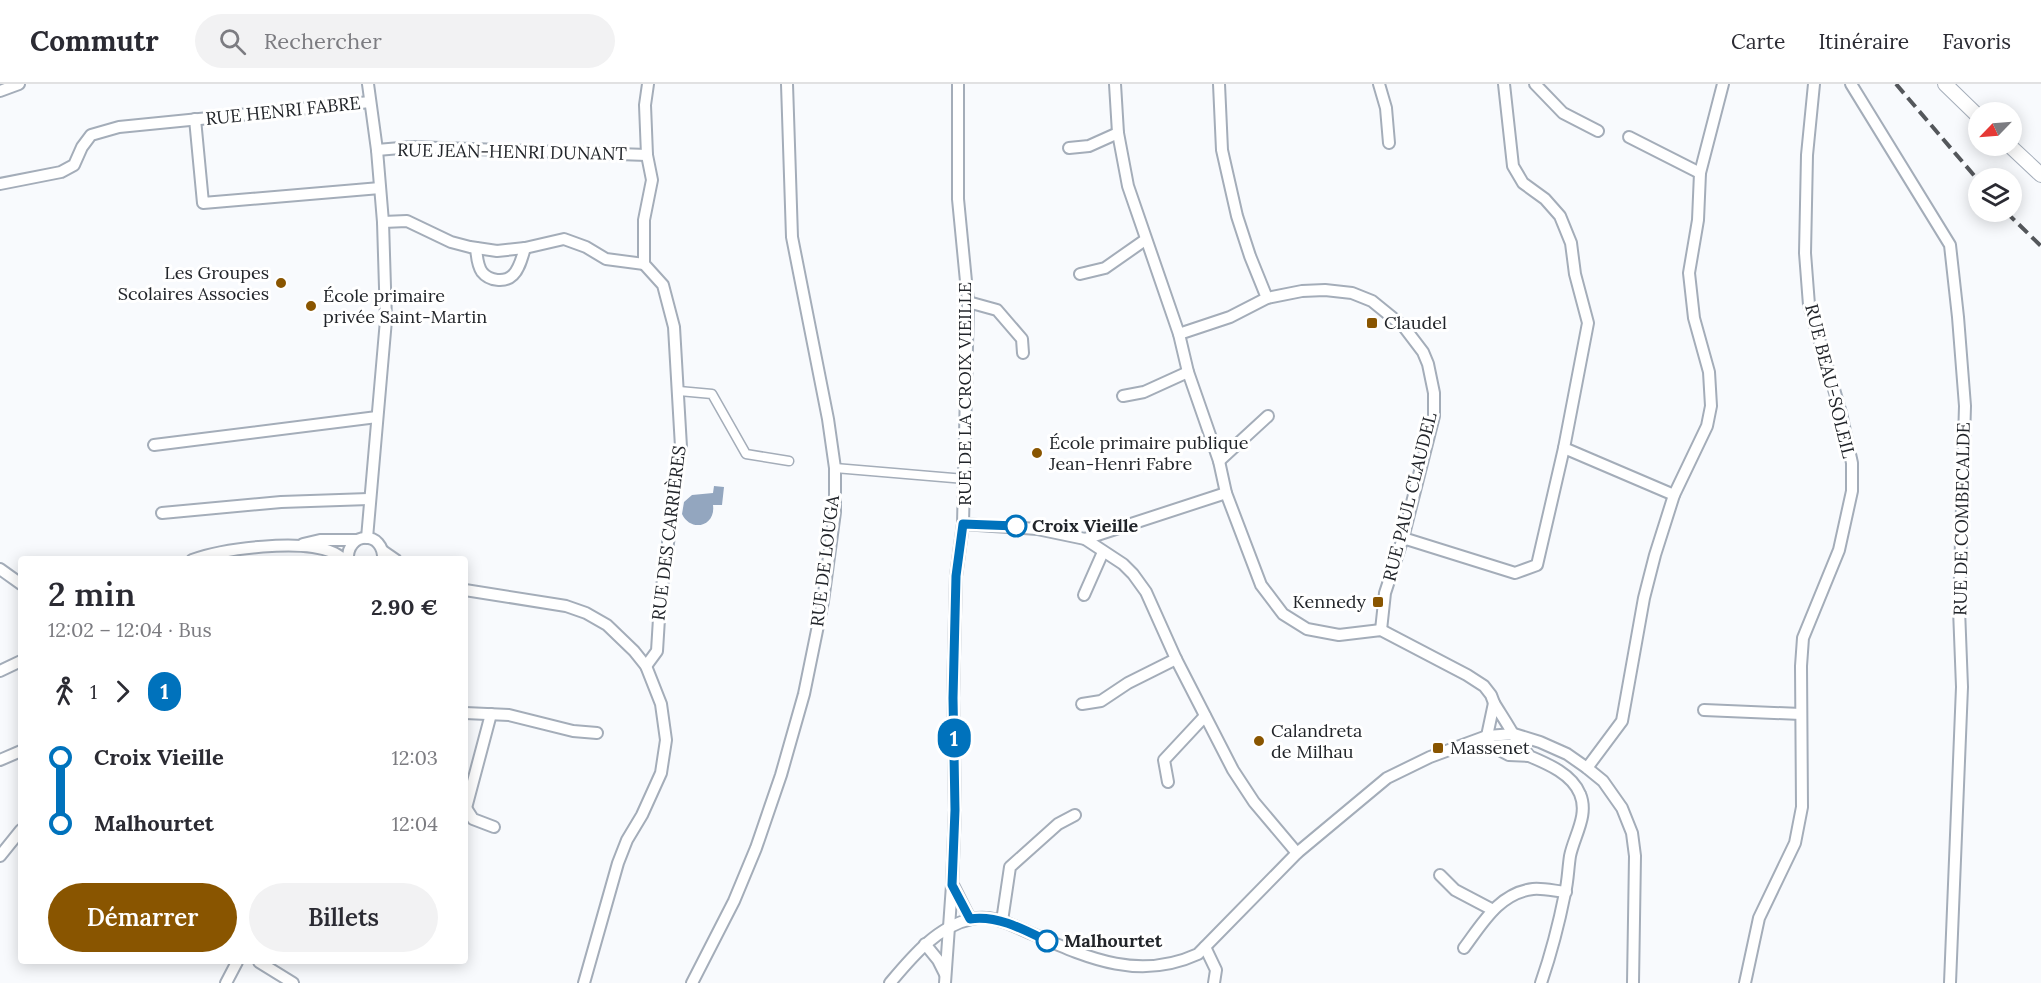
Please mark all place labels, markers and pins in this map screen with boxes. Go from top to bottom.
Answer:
place label: Les Groupes Scolaires Associes [118,261,269,305]
marker: Les Groupes Scolaires Associes [274,276,288,290]
place label: École primaire privée Saint-Martin [323,284,487,328]
marker: École primaire privée Saint-Martin [304,299,318,313]
place label: Claudel [1384,311,1447,334]
marker: Claudel [1365,316,1379,330]
place label: École primaire publique Jean-Henri Fabre [1048,431,1249,475]
marker: École primaire publique Jean-Henri Fabre [1030,446,1044,460]
place label: Croix Vieille [1032,514,1139,537]
marker: Croix Vieille [1005,515,1027,537]
place label: Kennedy [1293,590,1366,613]
marker: Kennedy [1371,595,1385,609]
place label: Calandreta de Milhau [1271,719,1362,763]
marker: Calandreta de Milhau [1252,734,1266,748]
place label: Massenet [1450,736,1530,759]
marker: Massenet [1431,741,1445,755]
place label: Malhourtet [1064,929,1163,952]
marker: Malhourtet [1036,930,1058,952]

